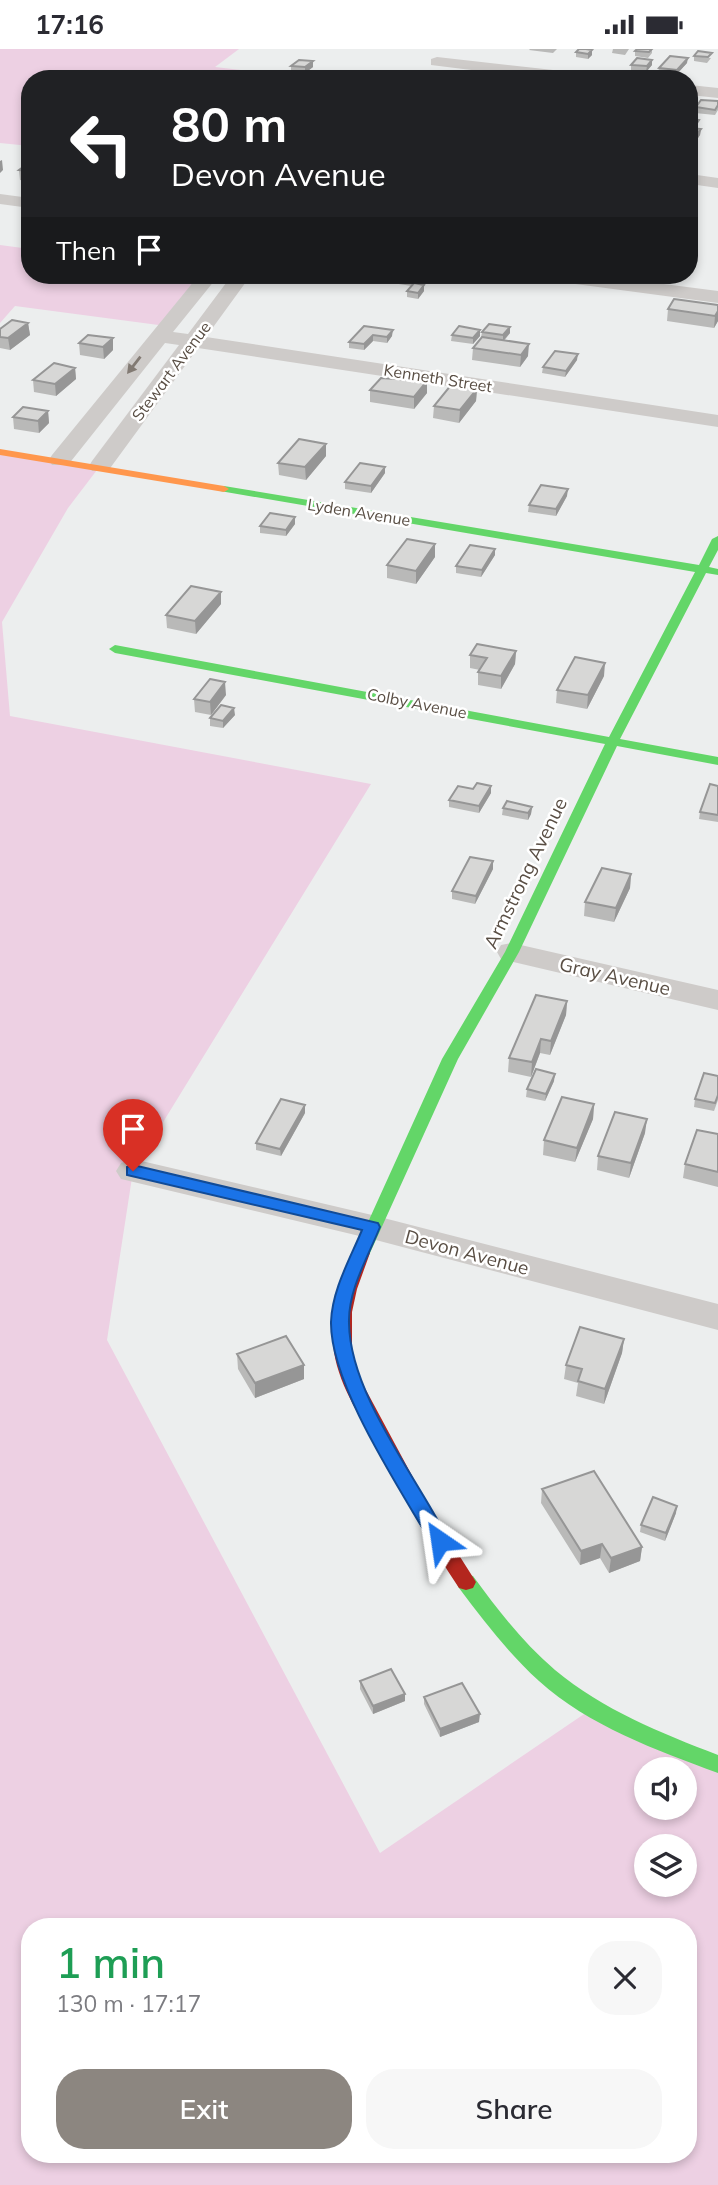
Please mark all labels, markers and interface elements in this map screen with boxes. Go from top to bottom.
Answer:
text: 17:16 [35,8,104,41]
text: 80 m [171,93,287,154]
icon: left [56,98,147,189]
text: Devon Avenue [171,154,386,194]
icon: arrive [130,231,168,269]
text: Then [56,234,116,267]
street label: Stewart Avenue [127,317,215,425]
one-way arrow [127,356,141,374]
street label: Kenneth Street [382,360,494,397]
street label: Lyden Avenue [306,494,412,530]
street label: Colby Avenue [365,684,469,722]
street label: Armstrong Avenue [478,794,572,952]
street label: Gray Avenue [557,952,673,1000]
pin [103,1099,163,1171]
icon: arrive [114,1110,152,1148]
street label: Devon Avenue [402,1224,532,1280]
position arrow [403,1504,477,1578]
map controls [634,1757,697,1897]
button: sound [634,1757,697,1820]
button: layers [634,1834,697,1897]
text: 1 min [56,1936,165,1989]
button: close [588,1941,662,2015]
text: 130 m · 17:17 [56,1989,201,2018]
button: Exit [56,2069,352,2149]
button: Share [366,2069,662,2149]

